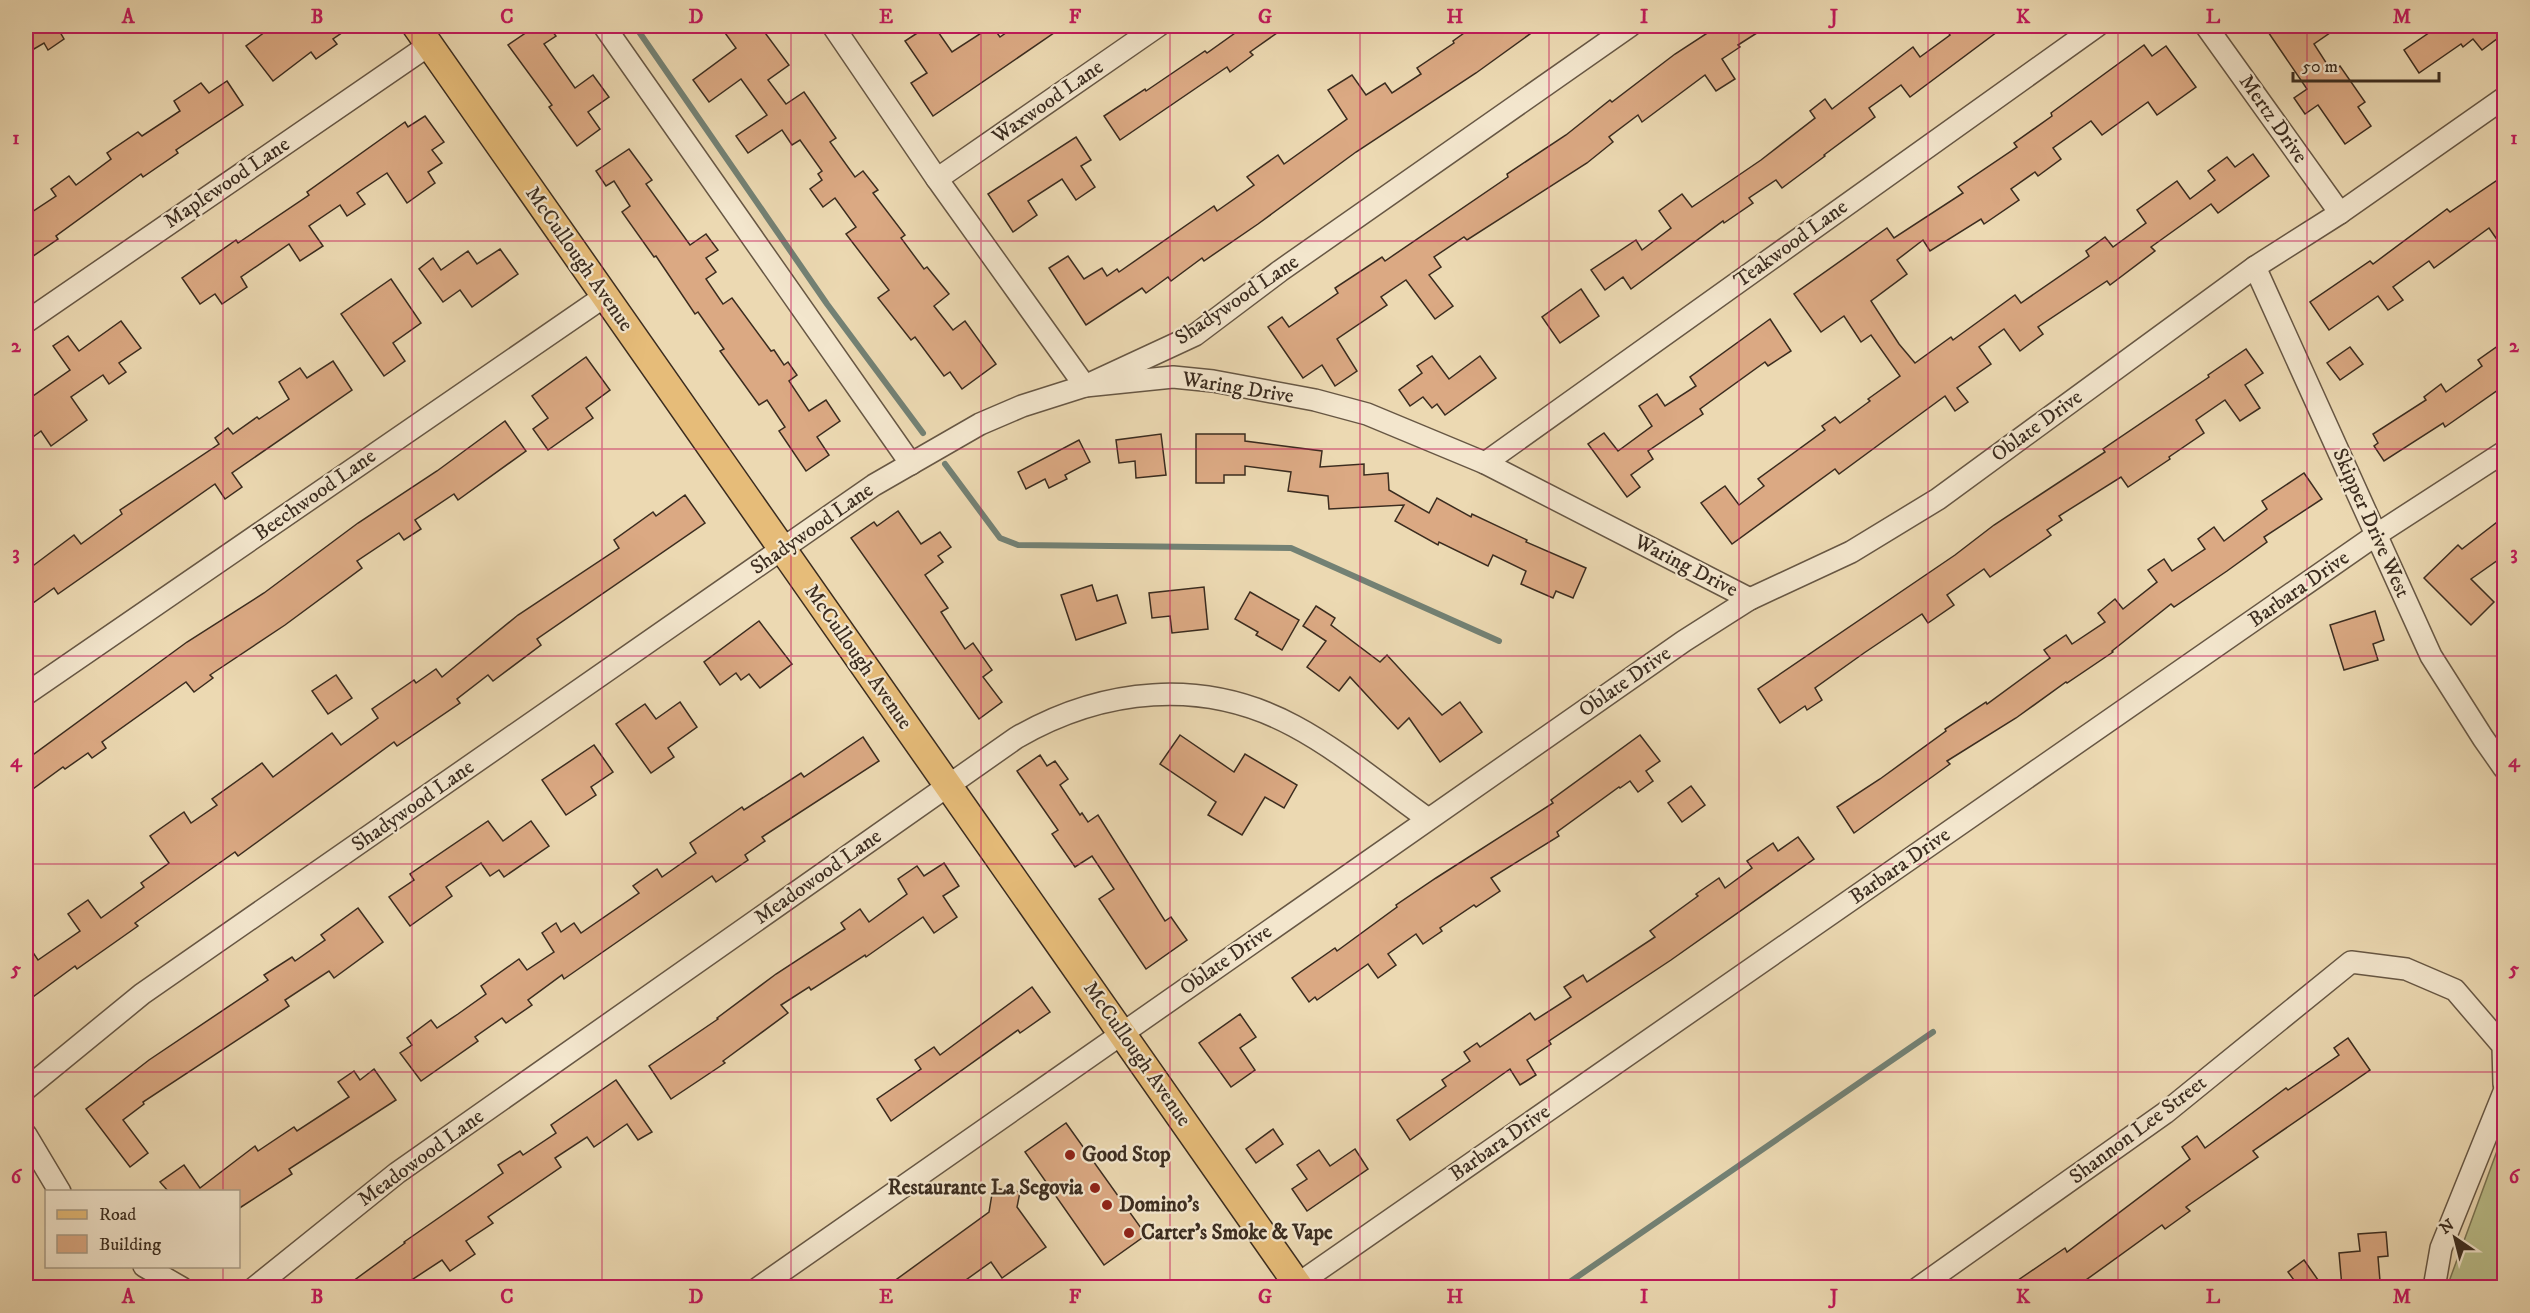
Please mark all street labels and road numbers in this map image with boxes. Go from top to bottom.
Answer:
street label: Waxwood Lane [987,54,1109,150]
street label: Mertz Drive [2233,70,2313,169]
street label: Maplewood Lane [159,131,295,235]
street label: McCullough Avenue [519,181,639,337]
street label: Teakwood Lane [1729,194,1853,294]
street label: Shadywood Lane [1170,249,1304,351]
street label: Waring Drive [1179,366,1296,410]
street label: Oblate Drive [1986,384,2088,468]
street label: Beechwood Lane [249,443,381,547]
street label: Skipper Drive West [2326,444,2416,602]
street label: Shadywood Lane [746,477,879,581]
street label: Waring Drive [1629,528,1742,603]
street label: Barbara Drive [2244,545,2355,633]
street label: McCullough Avenue [798,579,918,735]
street label: Oblate Drive [1574,641,1676,723]
street label: Shadywood Lane [347,754,480,858]
street label: Barbara Drive [1845,822,1956,910]
street label: Meadowood Lane [749,823,887,931]
street label: Oblate Drive [1175,919,1277,1001]
street label: McCullough Avenue [1077,976,1197,1132]
street label: Shannon Lee Street [2064,1070,2212,1190]
street label: Barbara Drive [1445,1099,1556,1187]
street label: Meadowood Lane [353,1103,489,1213]

